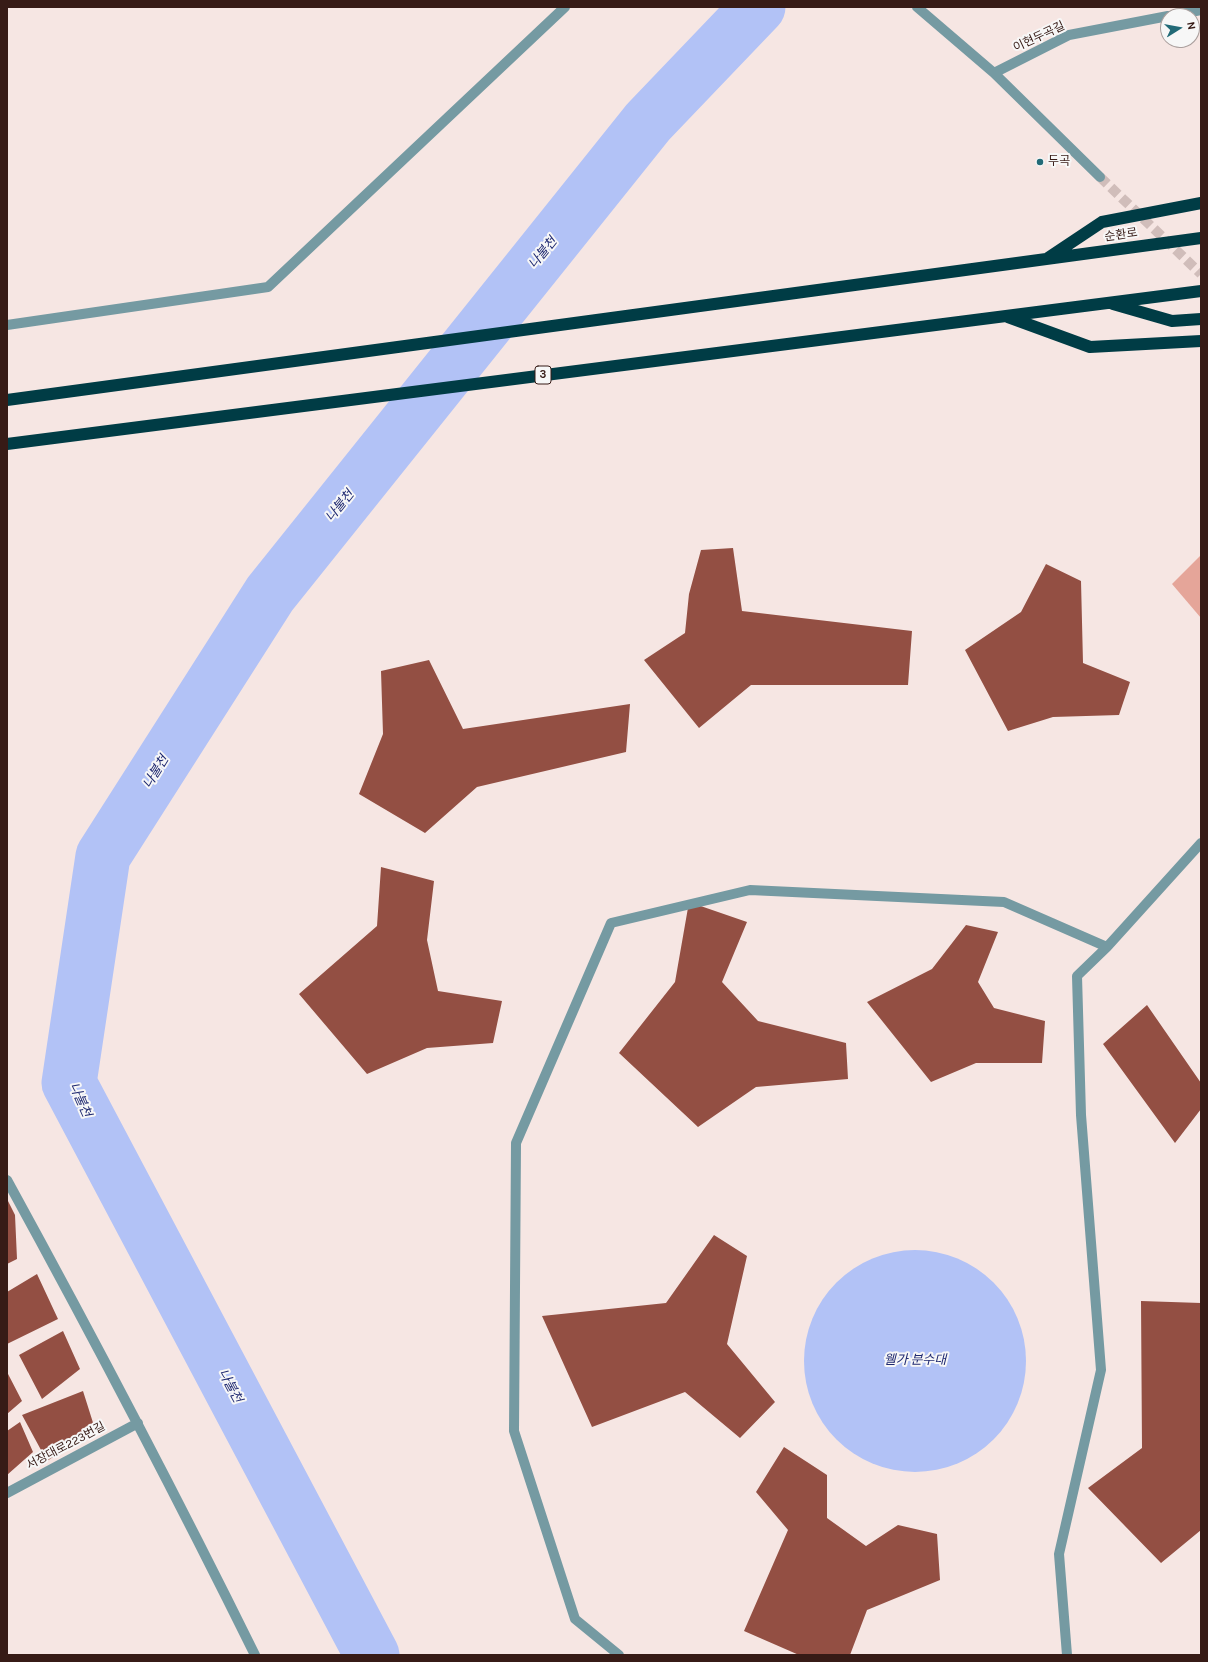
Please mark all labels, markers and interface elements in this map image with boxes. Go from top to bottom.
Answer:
north arrow [1160,8,1200,48]
street label: 이현두곡길 [1011,19,1067,55]
text: N [1184,21,1198,31]
place label: 두곡 [1048,155,1070,169]
marker: 두곡 [1035,157,1045,167]
street label: 순환로 [1104,226,1138,244]
water label: 나불천 [526,234,560,272]
road number: 3 [535,366,551,384]
water label: 나불천 [323,487,357,525]
water label: 나불천 [140,753,172,791]
water label: 나불천 [66,1080,94,1120]
water label: 웰가 분수대 [884,1352,946,1368]
water label: 나불천 [215,1366,245,1406]
street label: 서장대로223번길 [24,1419,108,1473]

